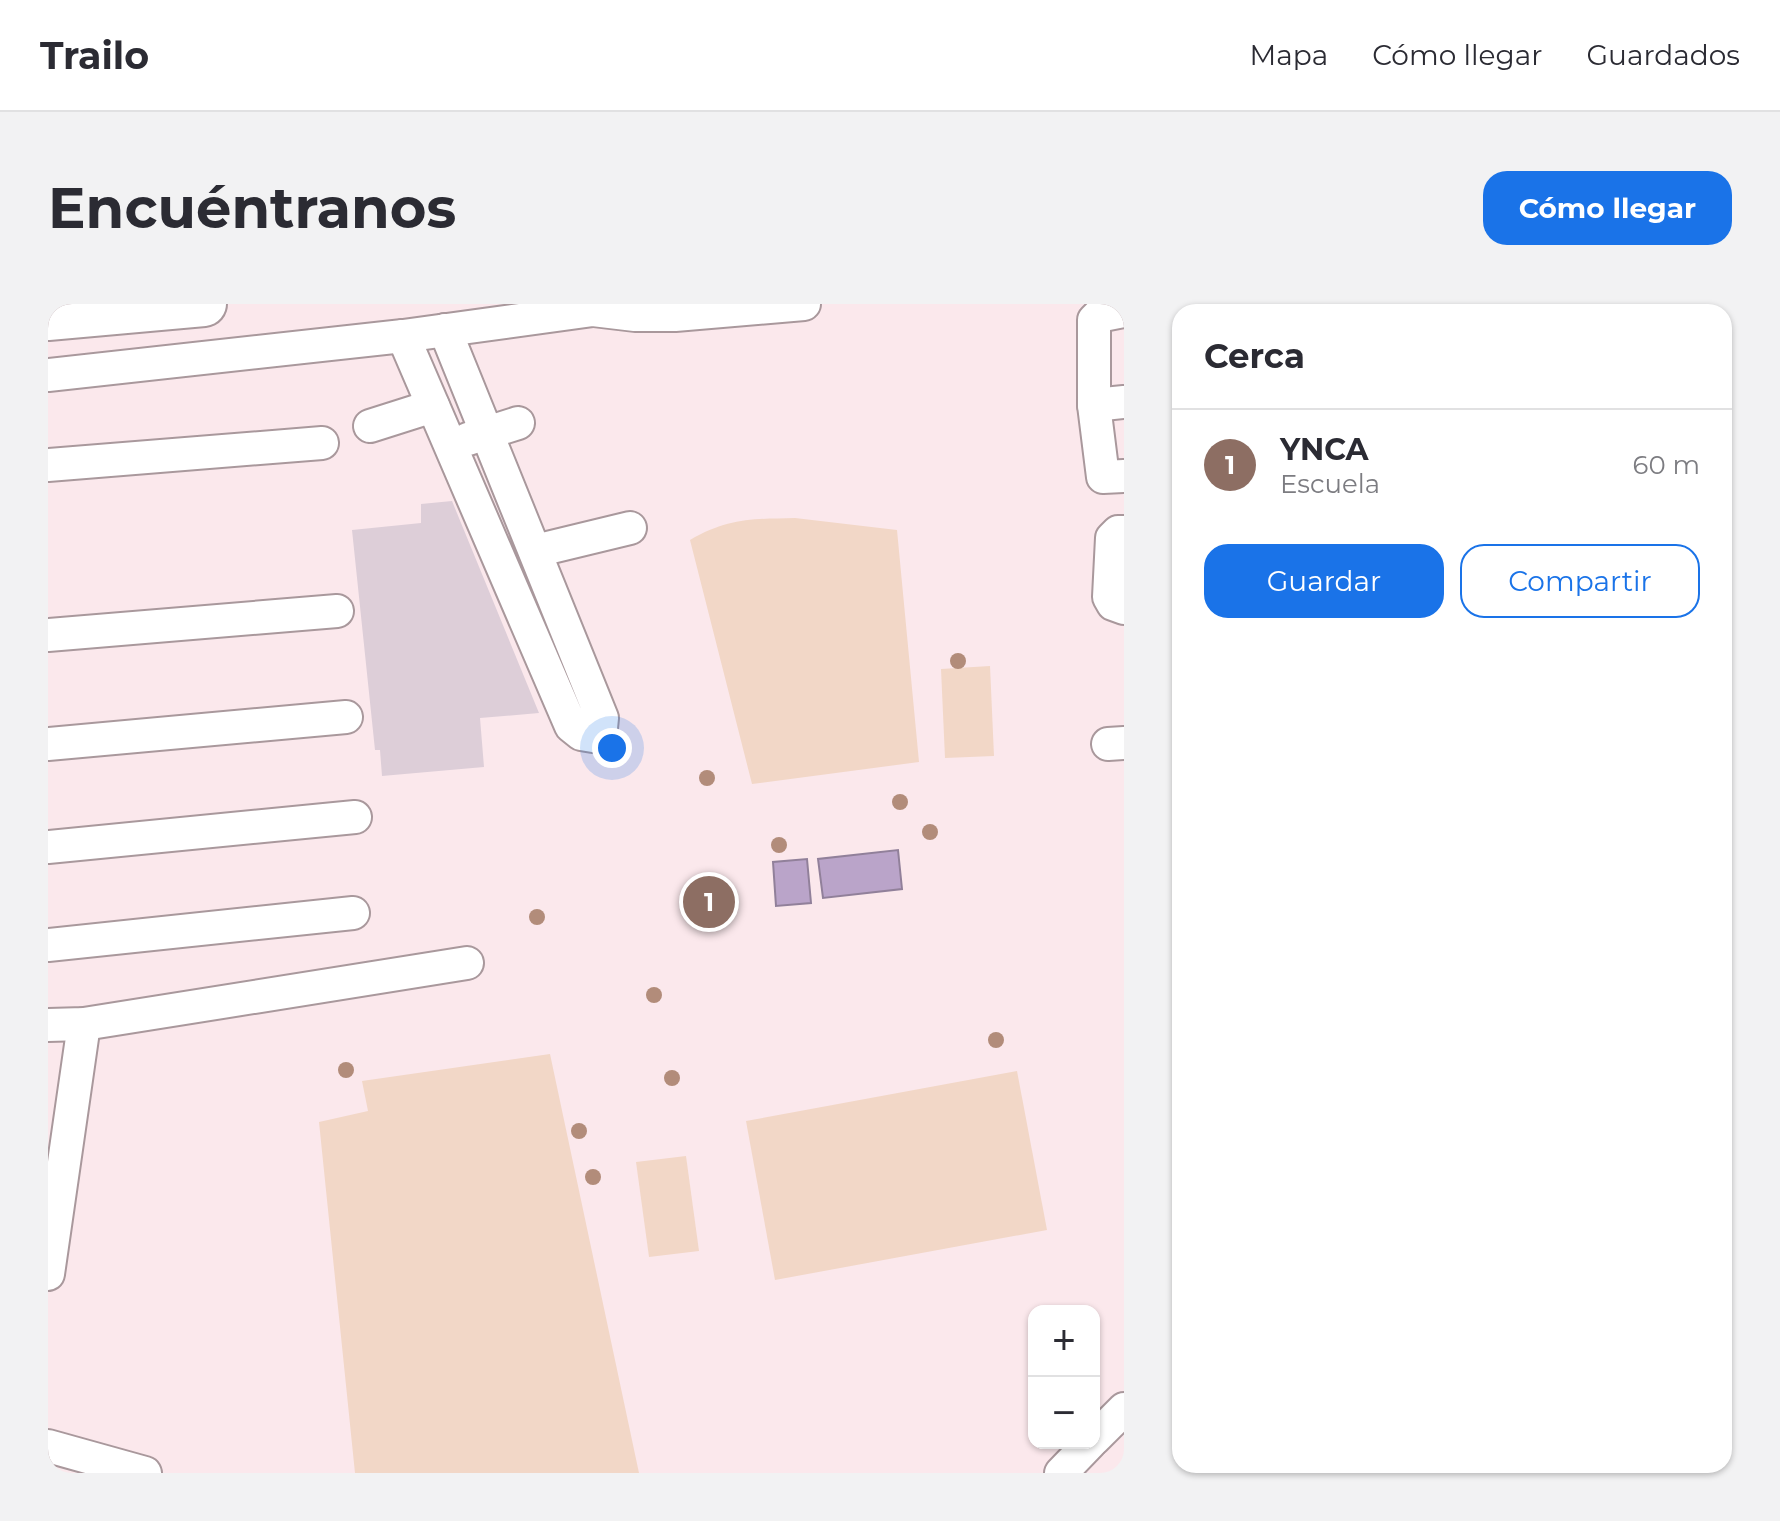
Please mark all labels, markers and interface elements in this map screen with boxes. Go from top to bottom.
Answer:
text: Trailo [40,32,149,79]
text: Mapa [1249,38,1328,72]
text: Cómo llegar [1372,38,1542,72]
text: Guardados [1586,38,1740,72]
button: Cómo llegar [1483,171,1732,245]
text: Encuéntranos [48,174,456,242]
text: Cerca [1204,335,1305,377]
text: YNCA [1280,431,1368,468]
text: 1 [1225,449,1235,481]
text: 60 m [1633,449,1700,481]
text: Escuela [1280,468,1380,500]
button: Guardar [1204,544,1444,618]
button: Compartir [1460,544,1700,618]
your location [592,728,632,768]
pin: 1 [683,872,735,932]
map controls [1028,1305,1100,1449]
button: + [1028,1305,1100,1377]
button: − [1028,1377,1100,1449]

